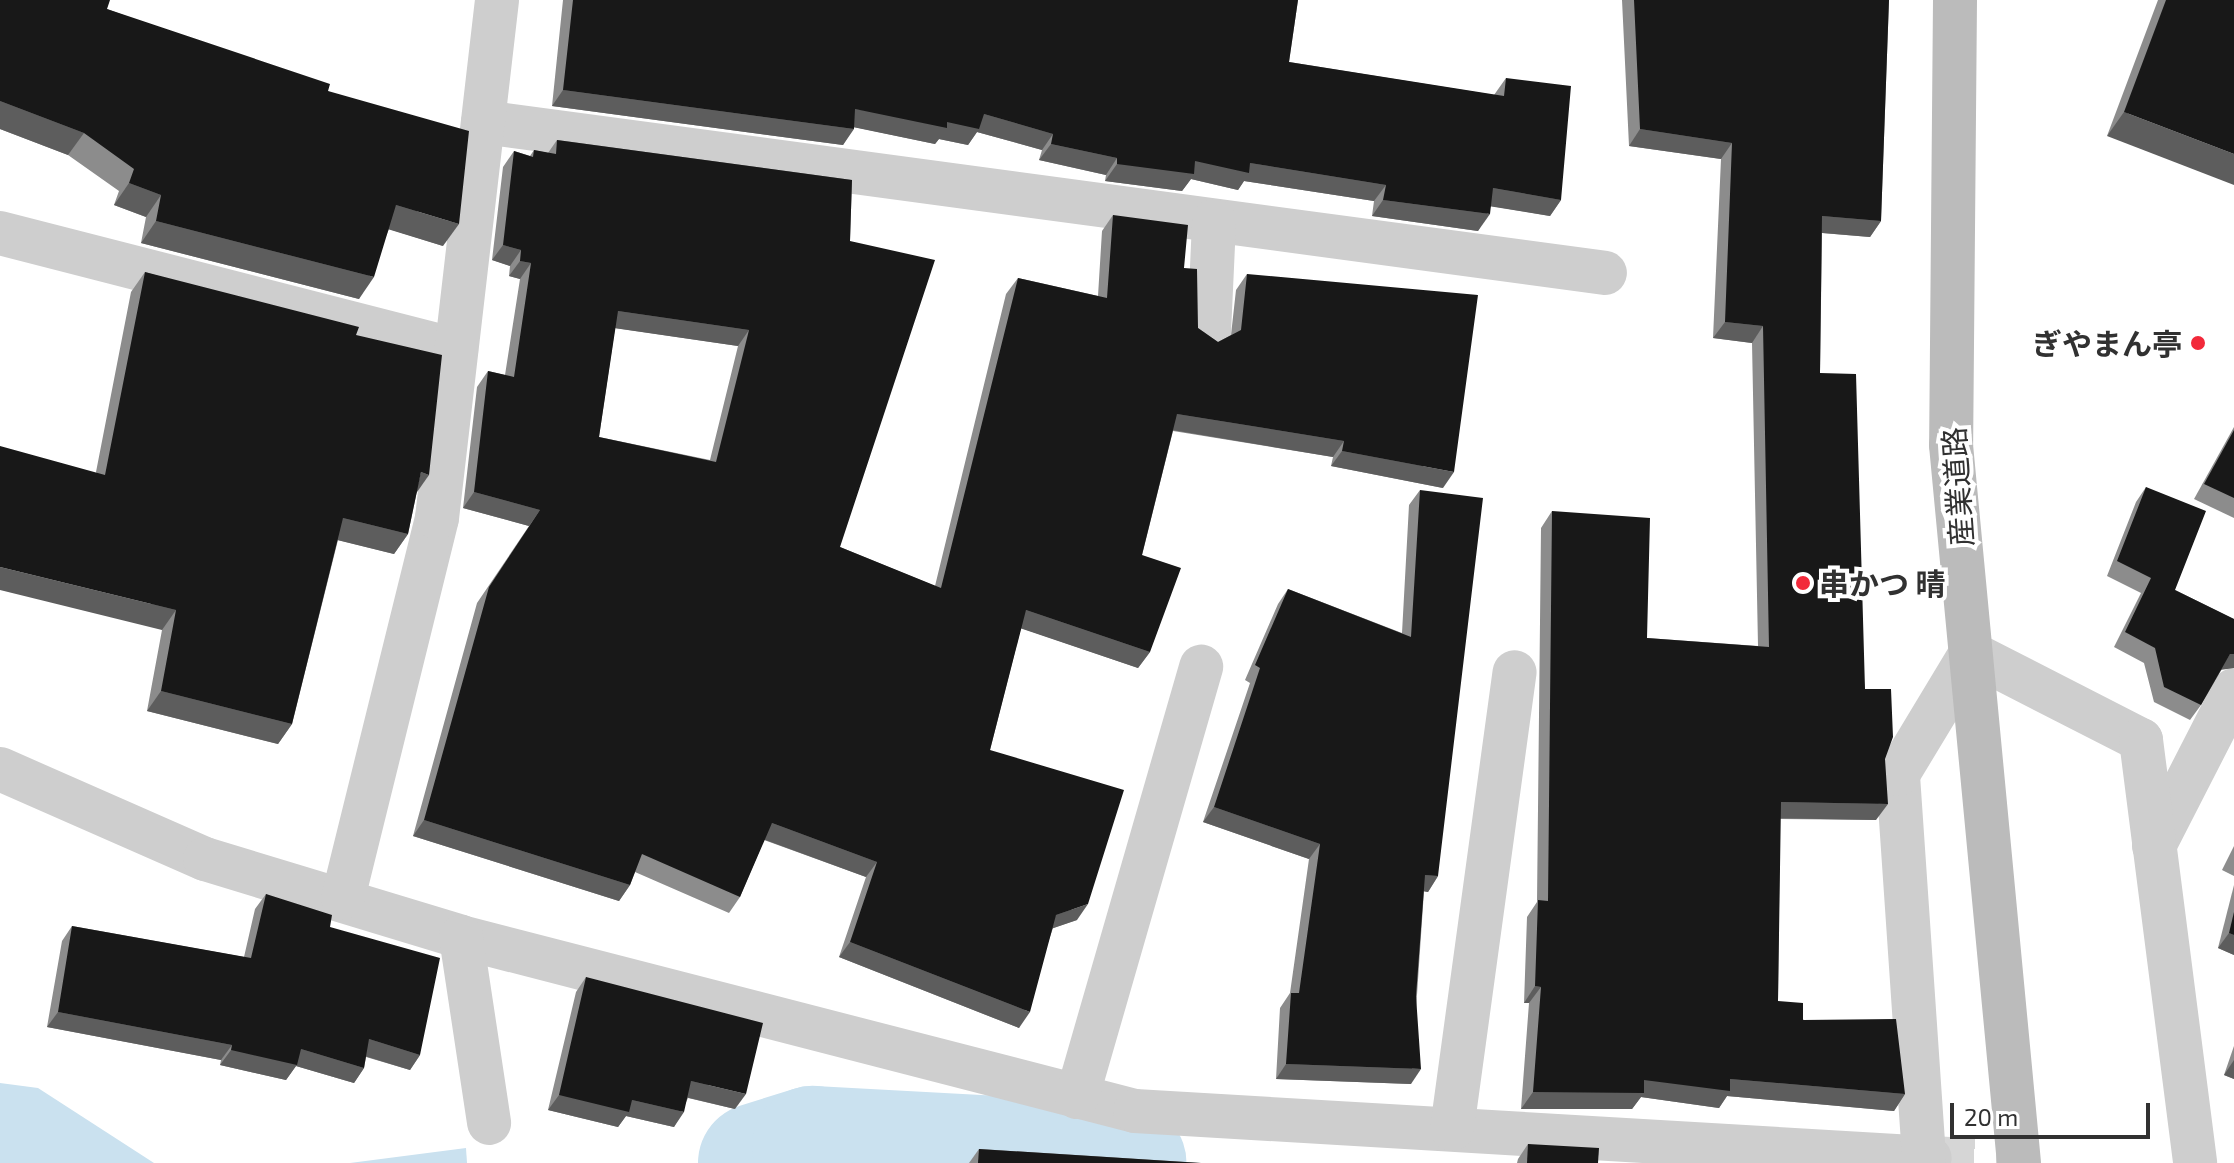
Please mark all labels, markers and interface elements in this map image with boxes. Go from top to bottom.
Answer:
place label: ぎやまん亭 [2032,325,2182,361]
marker: ぎやまん亭 [2189,334,2207,352]
street label: 産業道路 [1935,426,1979,548]
place label: 串かつ 晴 [1819,565,1945,601]
marker: 串かつ 晴 [1794,574,1812,592]
scale bar [1954,1087,2154,1137]
text: 20 m [1964,1102,2018,1131]

